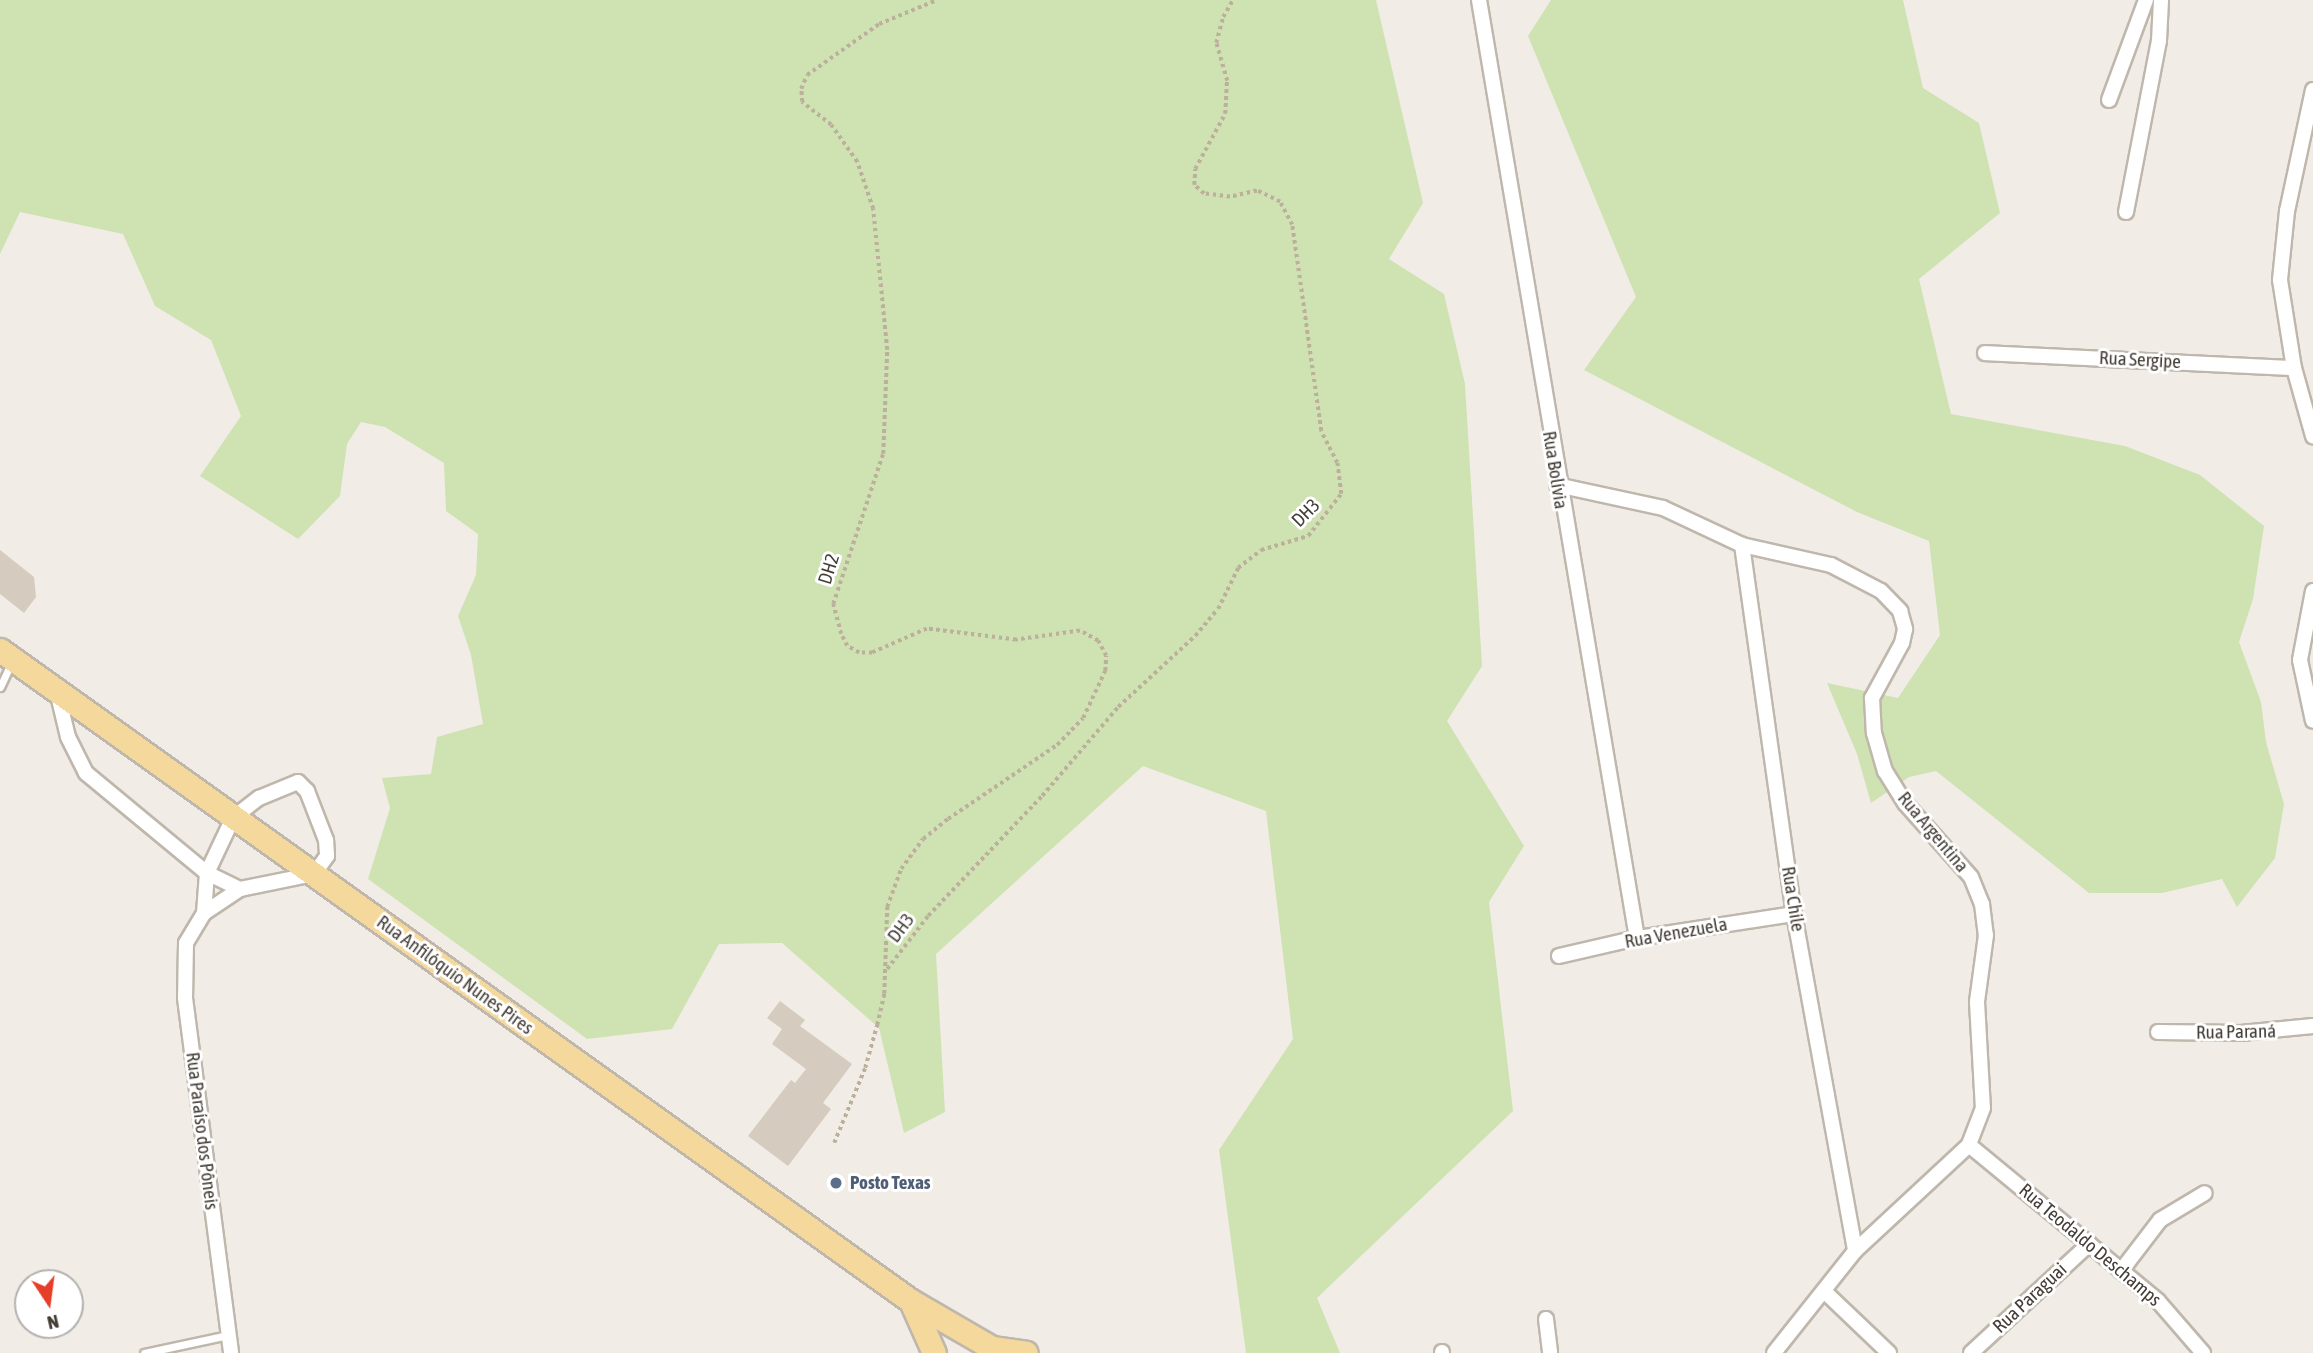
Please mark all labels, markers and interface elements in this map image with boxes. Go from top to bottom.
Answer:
street label: Rua Sergipe [2098,346,2182,374]
street label: Rua Bolívia [1538,429,1572,511]
street label: DH3 [1287,494,1325,532]
street label: DH2 [814,551,844,587]
street label: Rua Argentina [1893,787,1973,877]
street label: Rua Chile [1777,865,1809,933]
street label: DH3 [883,909,919,947]
street label: Rua Anfilóquio Nunes Pires [372,911,538,1039]
street label: Rua Venezuela [1623,913,1729,953]
street label: Rua Paraná [2196,1020,2276,1044]
street label: Rua Paraíso dos Pôneis [181,1051,223,1211]
place label: Posto Texas [850,1172,930,1194]
marker: Posto Texas [828,1175,844,1191]
street label: Rua Teodaldo Deschamps [2014,1179,2166,1311]
street label: Rua Paraguai [1988,1258,2072,1338]
north arrow [14,1269,84,1339]
text: N [45,1311,61,1334]

